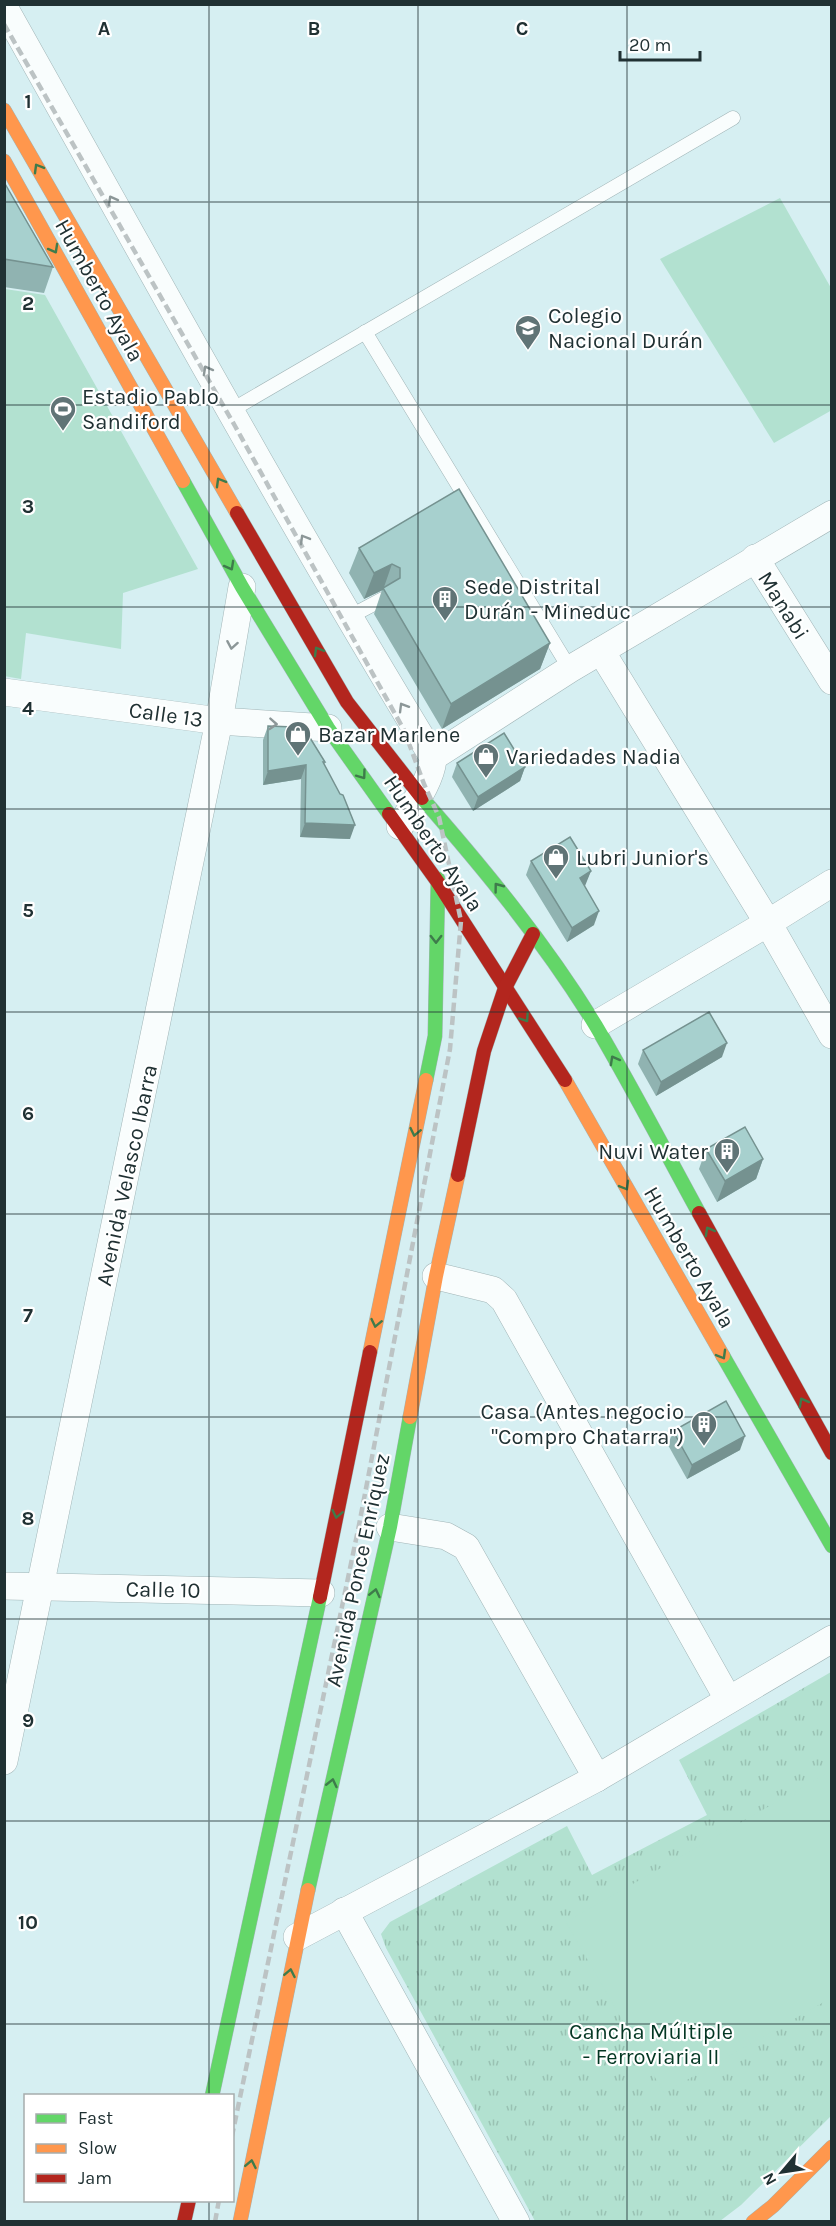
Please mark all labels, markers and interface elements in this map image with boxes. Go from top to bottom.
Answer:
text: A [98,17,111,40]
text: B [308,17,320,40]
text: C [516,17,528,40]
scale bar [620,24,700,62]
text: 20 m [629,34,671,56]
text: 1 [24,90,32,113]
one-way arrow [34,164,46,174]
one-way arrow [108,195,119,206]
street label: Humberto Ayala [49,215,149,366]
one-way arrow [46,243,58,253]
text: 2 [22,292,34,315]
place label: Colegio Nacional Durán [548,303,703,354]
school or university icon: Colegio Nacional Durán [513,313,543,351]
one-way arrow [203,366,214,376]
place label: Estadio Pablo Sandiford [82,384,219,435]
sports icon: Estadio Pablo Sandiford [48,394,78,432]
one-way arrow [216,478,227,488]
text: 3 [22,495,34,518]
one-way arrow [300,535,311,545]
one-way arrow [223,560,234,570]
street label: Manabi [752,567,814,645]
place label: Sede Distrital Durán - Mineduc [464,574,631,625]
building icon: Sede Distrital Durán - Mineduc [430,584,460,622]
one-way arrow [226,640,239,650]
one-way arrow [314,647,325,657]
text: 4 [22,697,34,720]
street label: Calle 13 [127,697,205,733]
one-way arrow [399,703,410,713]
one-way arrow [269,718,278,731]
shop icon: Bazar Marlene [283,719,313,757]
place label: Bazar Marlene [318,722,460,748]
shop icon: Variedades Nadia [471,741,501,779]
place label: Variedades Nadia [506,744,681,770]
one-way arrow [355,769,366,780]
street label: Humberto Ayala [378,770,488,917]
shop icon: Lubri Junior's [541,842,571,880]
place label: Lubri Junior's [576,845,709,871]
one-way arrow [494,883,505,894]
text: 5 [22,899,34,922]
one-way arrow [430,935,442,944]
one-way arrow [518,1012,529,1023]
one-way arrow [610,1056,621,1066]
street label: Avenida Velasco Ibarra [91,1062,163,1288]
text: 6 [22,1102,34,1125]
one-way arrow [409,1127,422,1137]
building icon: Nuvi Water [712,1136,742,1174]
place label: Nuvi Water [598,1139,708,1165]
one-way arrow [618,1180,629,1190]
street label: Humberto Ayala [638,1182,740,1333]
one-way arrow [705,1227,716,1237]
text: 7 [23,1304,33,1327]
one-way arrow [370,1318,383,1328]
one-way arrow [715,1349,726,1359]
one-way arrow [799,1397,810,1408]
place label: Casa (Antes negocio "Compro Chatarra") [480,1399,684,1450]
building icon: Casa (Antes negocio "Compro Chatarra") [689,1409,719,1447]
street label: Avenida Ponce Enriquez [321,1451,395,1689]
text: 8 [22,1507,34,1530]
one-way arrow [331,1509,344,1519]
street label: Calle 10 [125,1576,201,1604]
one-way arrow [368,1588,381,1598]
text: 9 [22,1709,34,1732]
one-way arrow [325,1778,338,1788]
text: 10 [18,1911,38,1934]
one-way arrow [282,1968,295,1978]
park label: Cancha Múltiple - Ferroviaria II [569,2019,733,2070]
legend [24,2094,234,2202]
text: Fast [78,2107,113,2129]
text: Slow [78,2137,117,2159]
north arrow [752,2142,812,2202]
one-way arrow [244,2159,257,2169]
text: Jam [78,2167,112,2189]
text: N [758,2169,780,2189]

